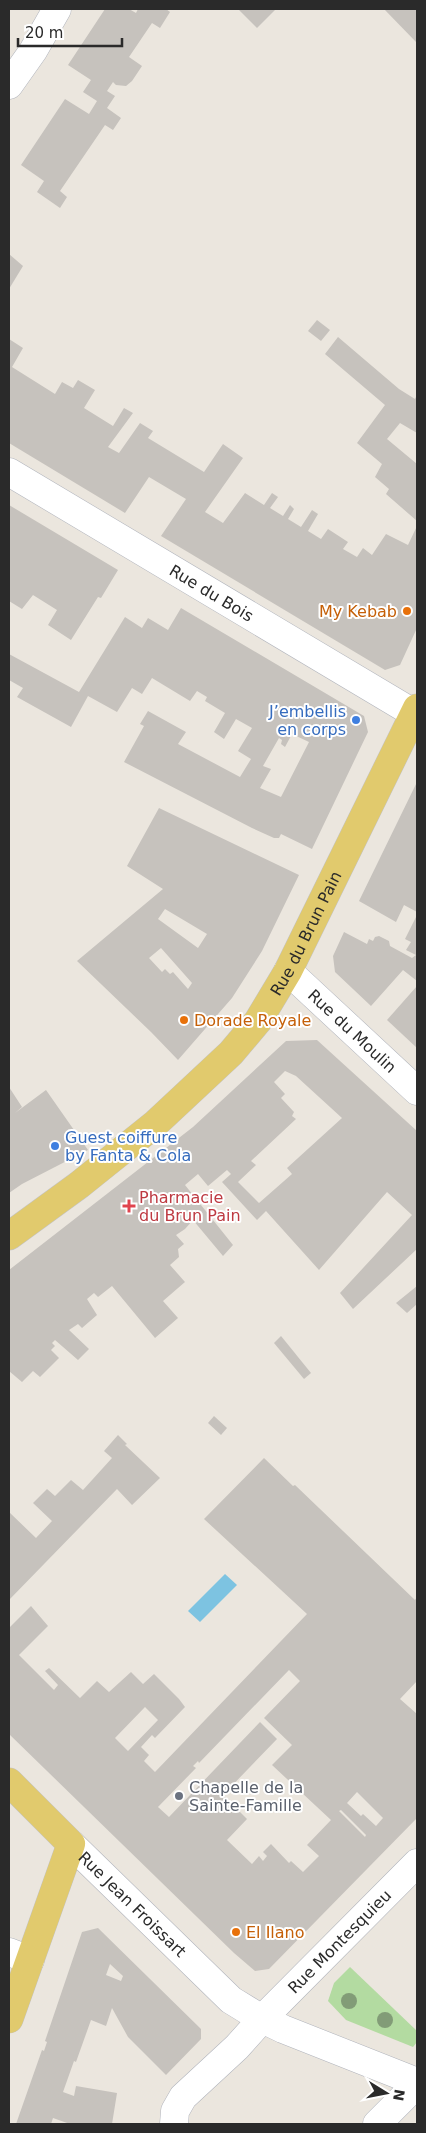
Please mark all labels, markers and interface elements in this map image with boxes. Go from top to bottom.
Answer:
scale bar [18,15,121,47]
text: 20 m [25,24,63,42]
street label: Rue du Bois [166,561,257,626]
place label: My Kebab [319,602,397,621]
marker: My Kebab [401,605,413,617]
place label: J’embellis en corps [268,702,346,739]
marker: J’embellis en corps [350,714,362,726]
street label: Rue du Brun Pain [266,868,346,999]
street label: Rue du Moulin [304,986,400,1077]
place label: Dorade Royale [194,1011,311,1030]
marker: Dorade Royale [178,1014,190,1026]
place label: Guest coiffure by Fanta & Cola [65,1128,191,1165]
marker: Guest coiffure by Fanta & Cola [49,1140,61,1152]
place label: Pharmacie du Brun Pain [139,1188,241,1225]
marker: Pharmacie du Brun Pain [123,1200,135,1212]
place label: Chapelle de la Sainte-Famille [189,1778,303,1815]
marker: Chapelle de la Sainte-Famille [173,1790,185,1802]
street label: Rue Jean Froissart [74,1848,190,1961]
street label: Rue Montesquieu [284,1886,395,1997]
place label: El Ilano [246,1923,305,1942]
marker: El Ilano [230,1926,242,1938]
north arrow [361,2068,411,2118]
text: N [390,2088,408,2102]

